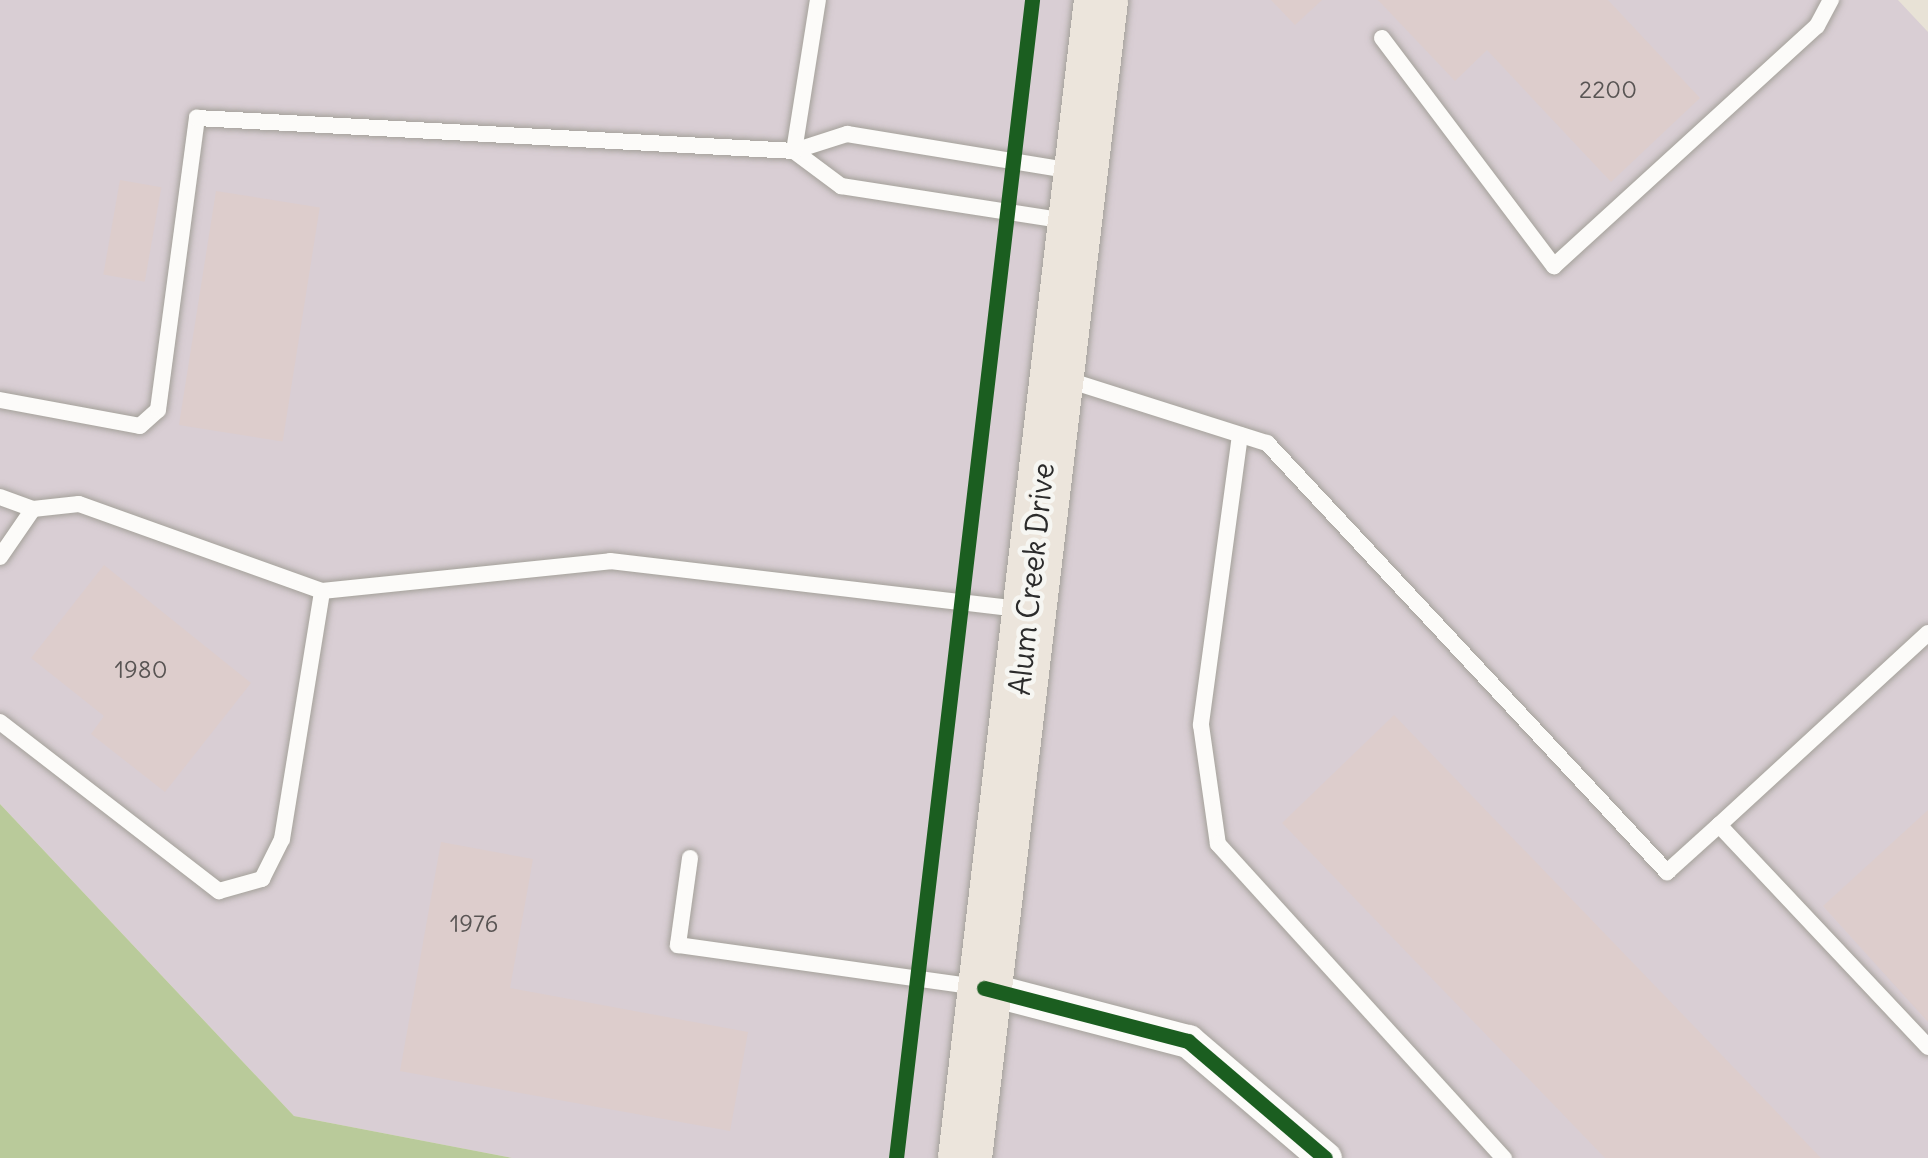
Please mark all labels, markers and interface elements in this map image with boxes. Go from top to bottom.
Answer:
house number: 2200 [1579,76,1637,104]
street label: Alum Creek Drive [1001,461,1061,697]
house number: 1980 [115,656,167,684]
house number: 1976 [450,910,498,938]

